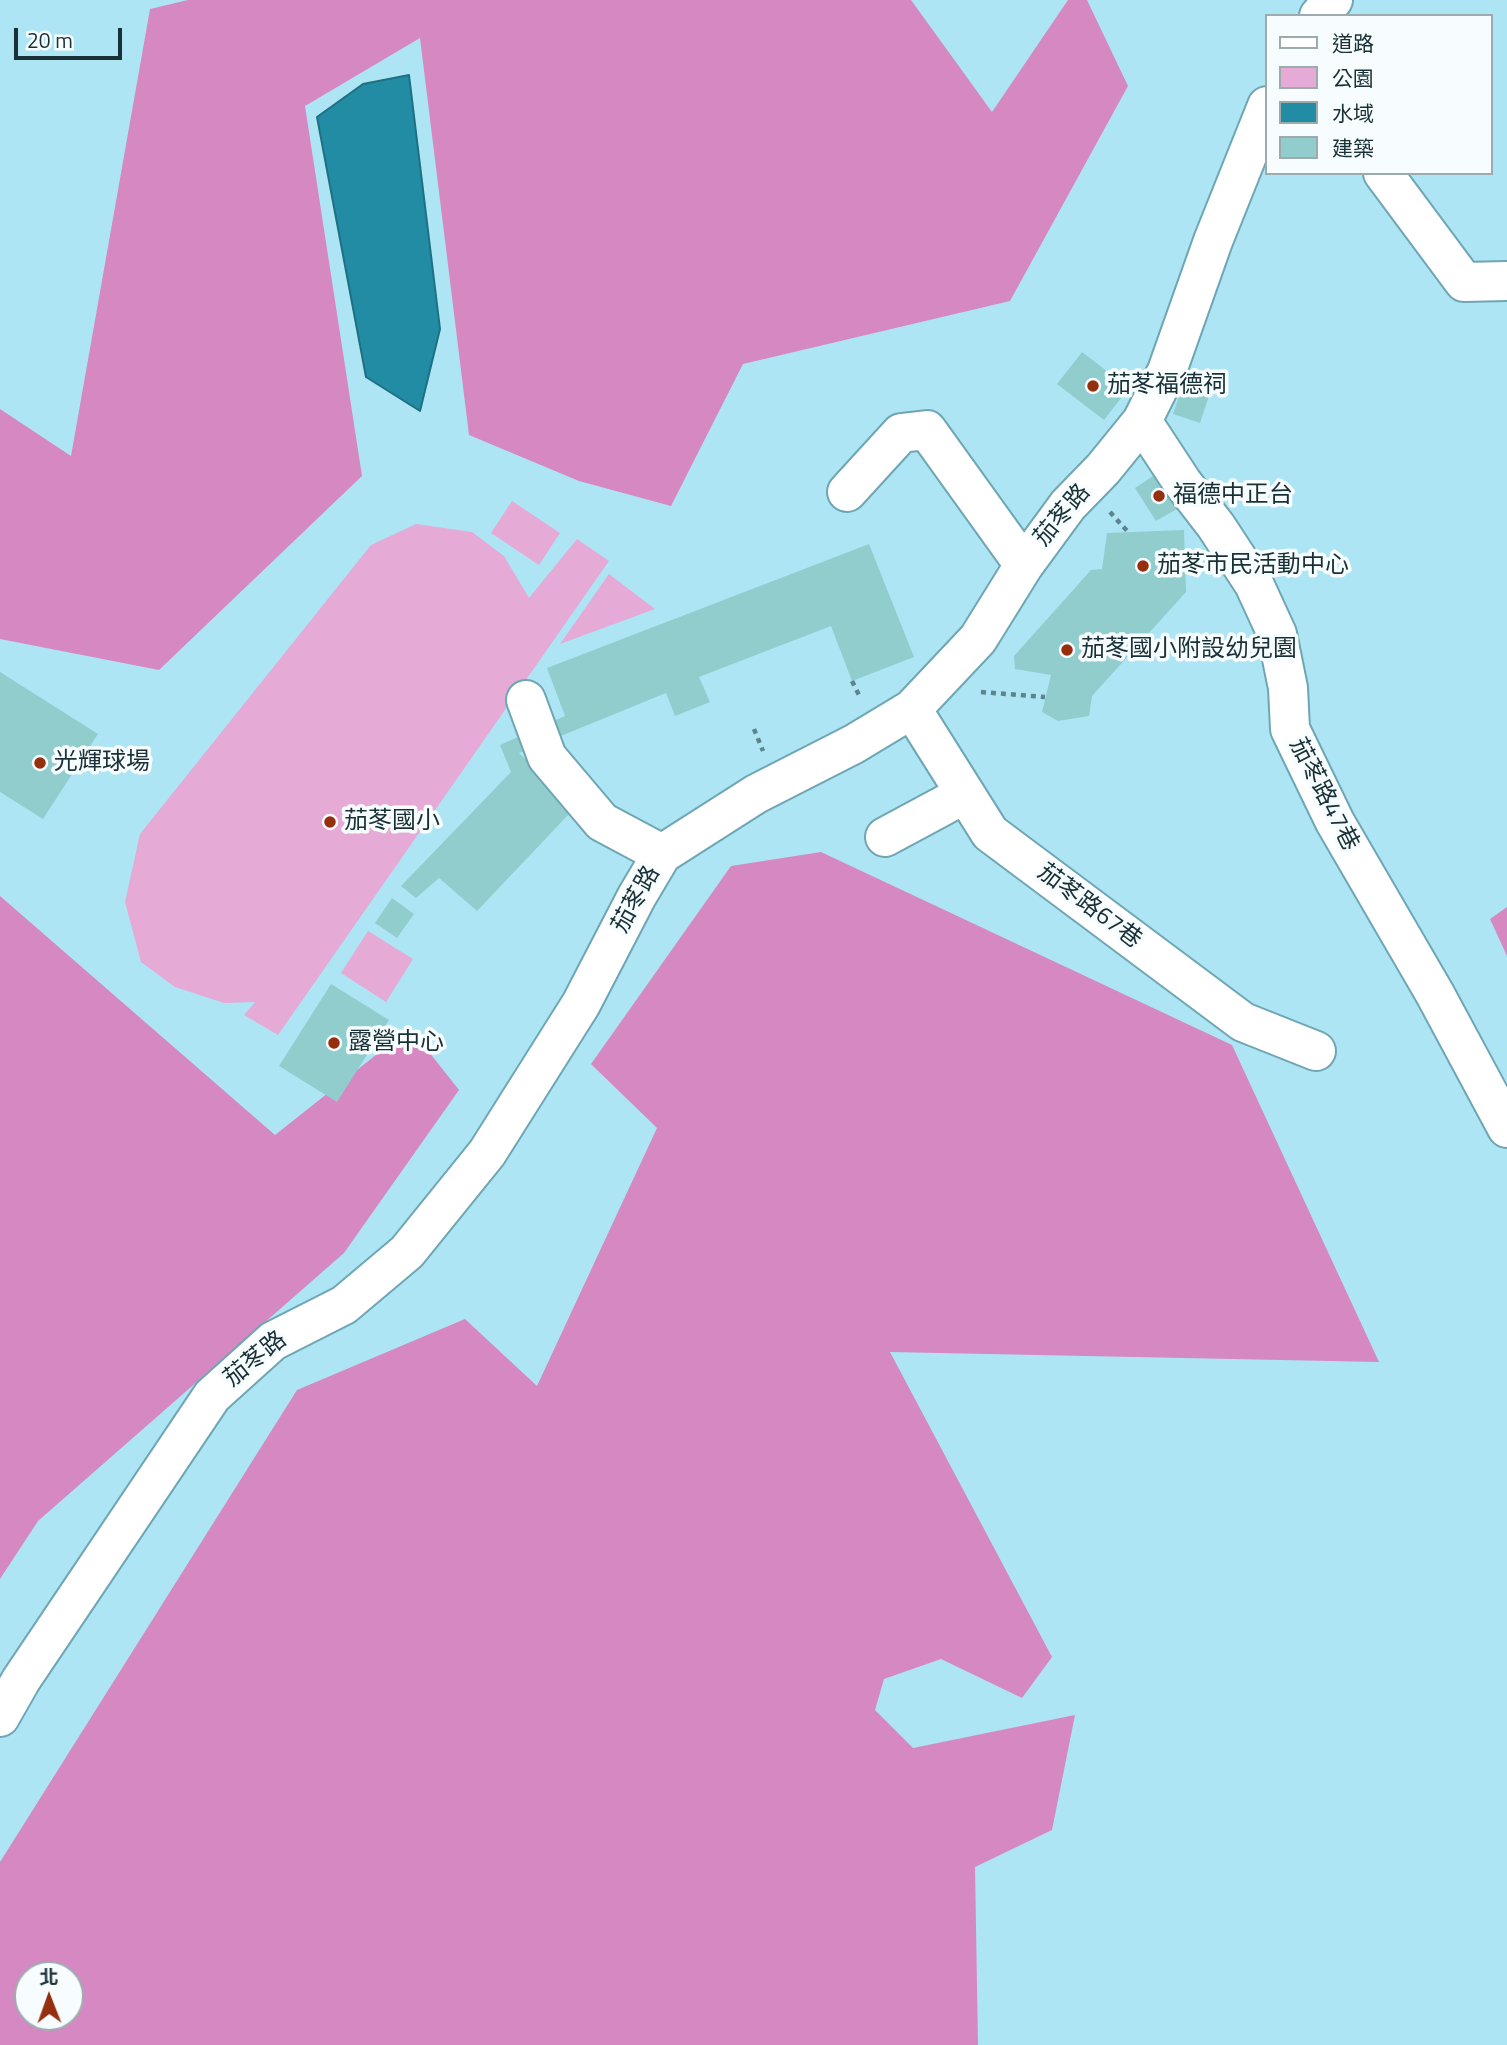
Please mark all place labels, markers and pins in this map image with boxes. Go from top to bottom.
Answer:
place label: 茄苳福德祠 [1107,372,1227,400]
marker: 茄苳福德祠 [1085,378,1101,394]
place label: 福德中正台 [1173,482,1293,510]
marker: 福德中正台 [1151,488,1167,504]
place label: 茄苳市民活動中心 [1157,552,1349,580]
marker: 茄苳市民活動中心 [1135,558,1151,574]
place label: 茄苳國小附設幼兒園 [1081,636,1297,664]
marker: 茄苳國小附設幼兒園 [1059,642,1075,658]
place label: 光輝球場 [54,749,150,777]
marker: 光輝球場 [32,755,48,771]
place label: 茄苳國小 [344,808,440,836]
marker: 茄苳國小 [322,814,338,830]
place label: 露營中心 [348,1029,444,1057]
marker: 露營中心 [326,1035,342,1051]

